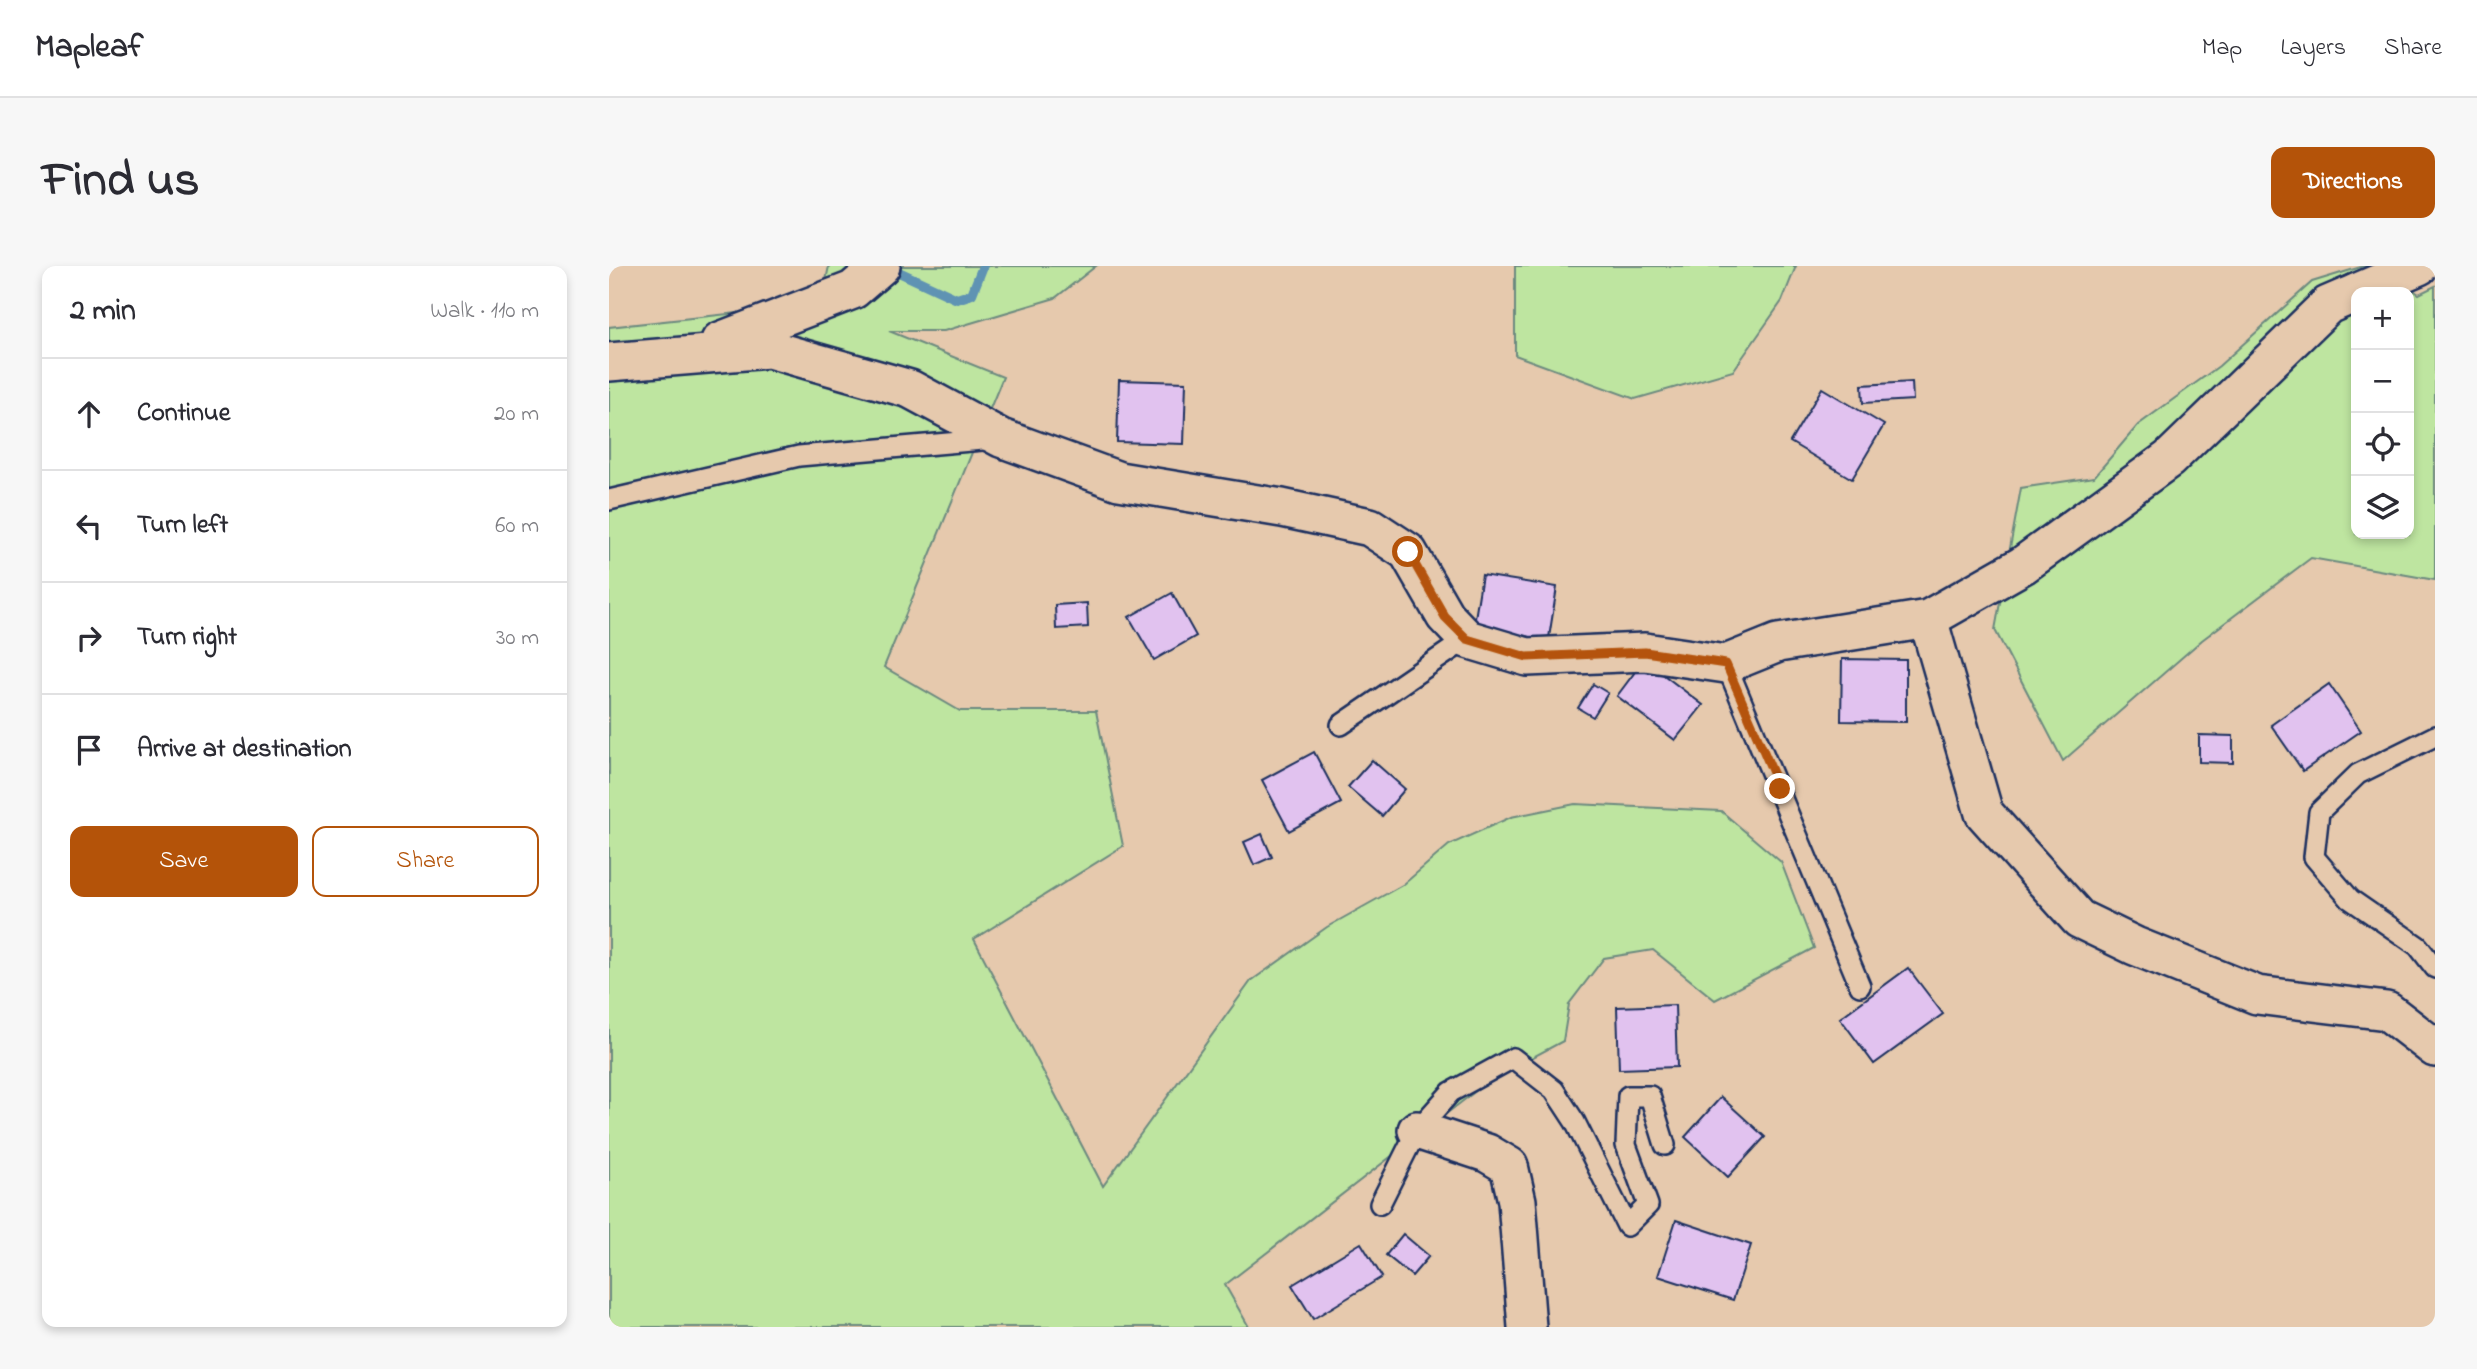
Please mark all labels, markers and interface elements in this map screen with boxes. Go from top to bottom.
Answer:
text: Mapleaf [35,24,143,72]
text: Map [2202,31,2242,66]
text: Layers [2280,31,2346,66]
text: Share [2384,31,2442,66]
text: Find us [42,146,199,218]
button: Directions [2271,147,2435,218]
map controls [2351,287,2414,539]
button: + [2351,287,2414,350]
text: 2 min [70,290,136,334]
text: Walk · 110 m [430,295,539,328]
button: − [2351,350,2414,413]
icon: ahead [70,395,108,433]
text: Continue [137,395,230,433]
text: 20 m [494,398,539,431]
button: locate [2351,413,2414,476]
button: layers [2351,476,2414,539]
icon: left [70,507,108,545]
text: Turn left [137,507,228,545]
text: 60 m [495,510,539,543]
route start [1392,536,1423,567]
icon: right [70,619,108,657]
text: Turn right [137,619,237,657]
text: 30 m [496,622,539,655]
icon: arrive [70,731,108,769]
text: Arrive at destination [137,731,352,769]
route end [1764,773,1795,804]
button: Save [70,826,298,897]
button: Share [312,826,539,897]

